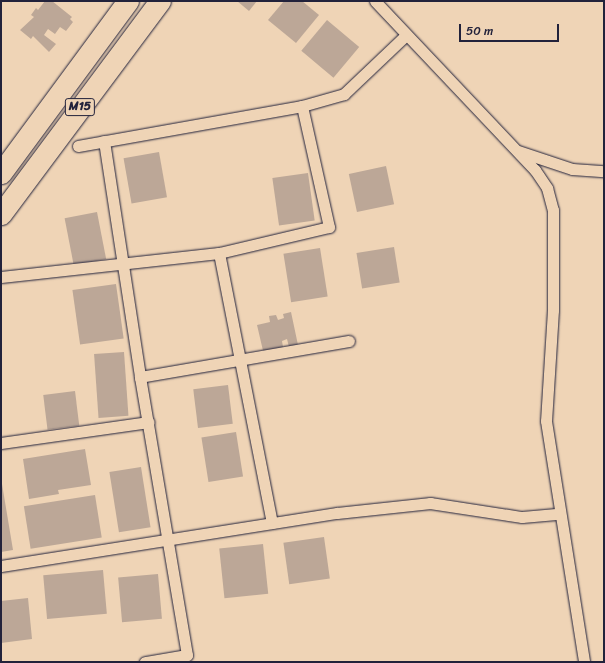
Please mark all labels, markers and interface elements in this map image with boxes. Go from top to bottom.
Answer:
scale bar [461,16,561,42]
text: 50 m [466,20,493,42]
road number: M15 [64,97,96,117]

